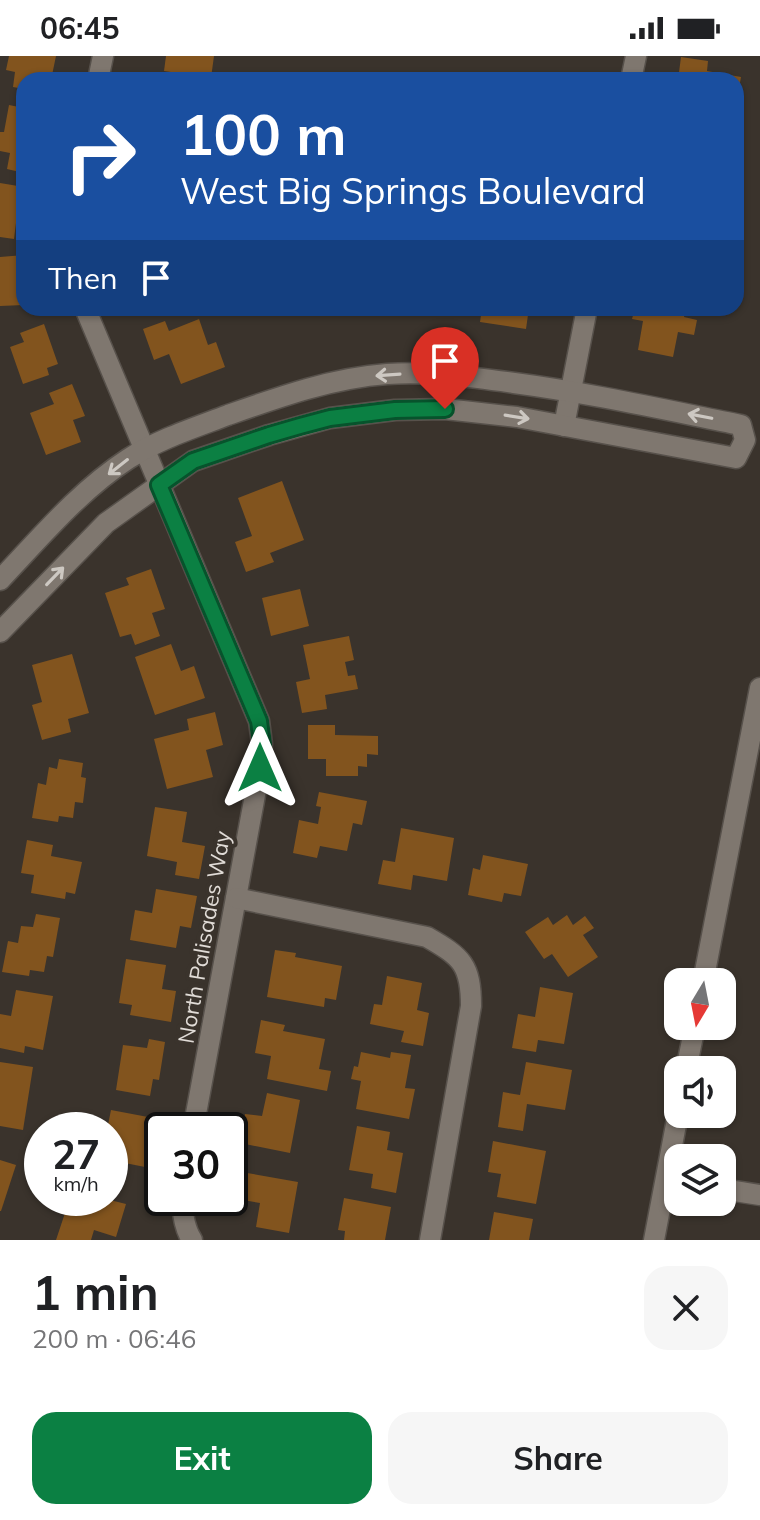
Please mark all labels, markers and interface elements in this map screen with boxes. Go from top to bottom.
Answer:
text: 06:45 [40,9,119,47]
text: 100 m [180,99,347,169]
icon: right [48,104,152,208]
text: West Big Springs Boulevard [180,168,646,213]
icon: arrive [134,256,178,300]
text: Then [48,259,118,297]
pin [411,327,479,409]
icon: arrive [423,339,467,383]
one-way arrow [375,368,402,383]
one-way arrow [688,408,713,423]
one-way arrow [504,411,529,426]
one-way arrow [108,459,129,476]
one-way arrow [45,566,64,586]
position arrow [218,726,302,810]
street label: North Palisades Way [172,828,237,1045]
north arrow [664,968,736,1040]
map controls [664,968,736,1216]
button: sound [664,1056,736,1128]
speed limit sign: 30 [144,1112,248,1216]
text: 27 [52,1129,100,1179]
button: layers [664,1144,736,1216]
text: km/h [53,1171,99,1196]
text: 1 min [32,1262,159,1322]
button: close [644,1266,728,1350]
text: 200 m · 06:46 [32,1322,196,1355]
button: Exit [32,1412,372,1504]
button: Share [388,1412,728,1504]

